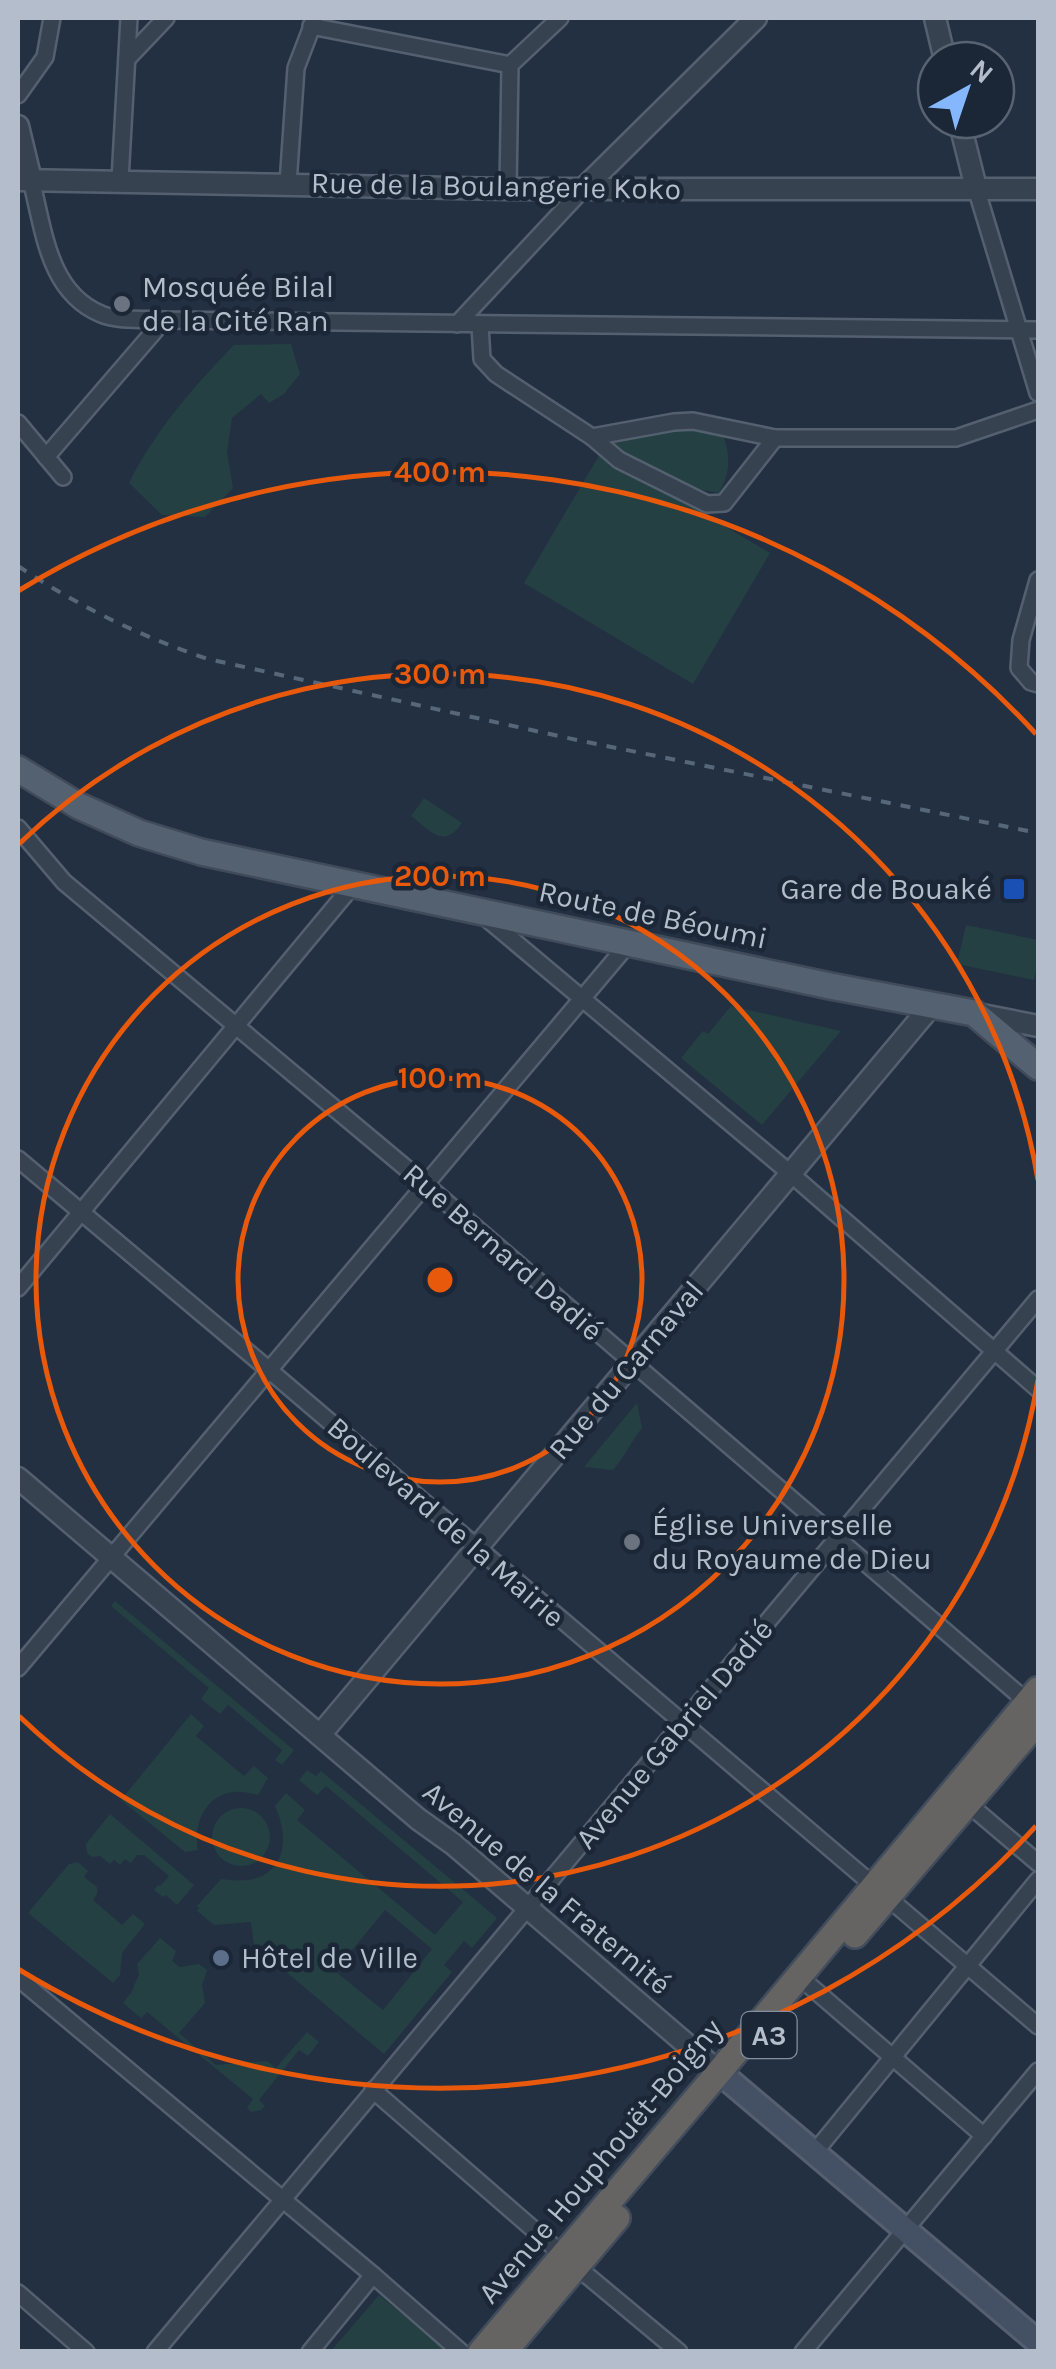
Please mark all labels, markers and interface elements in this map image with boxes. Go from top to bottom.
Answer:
north arrow [916,40,1016,140]
text: N [963,52,1000,90]
street label: Rue de la Boulangerie Koko [311,165,681,207]
place label: Mosquée Bilal de la Cité Ran [142,269,334,339]
marker: Mosquée Bilal de la Cité Ran [111,293,133,315]
text: 400 m [394,454,486,490]
text: 300 m [394,656,486,692]
text: 200 m [394,858,486,894]
place label: Gare de Bouaké [780,871,992,907]
street label: Route de Béoumi [535,873,771,957]
marker: Gare de Bouaké [1001,876,1027,902]
text: 100 m [398,1060,482,1096]
street label: Rue Bernard Dadié [396,1155,610,1349]
centre of rings [422,1262,458,1298]
street label: Rue du Carnaval [541,1273,711,1467]
street label: Boulevard de la Mairie [320,1409,572,1635]
place label: Église Universelle du Royaume de Dieu [652,1507,932,1577]
marker: Église Universelle du Royaume de Dieu [621,1531,643,1553]
street label: Avenue Gabriel Dadié [567,1612,781,1856]
street label: Avenue de la Fraternité [416,1774,678,2002]
place label: Hôtel de Ville [241,1940,418,1976]
marker: Hôtel de Ville [210,1947,232,1969]
street label: Avenue Houphouët-Boigny [470,2011,730,2311]
road number: A3 [742,2012,796,2058]

